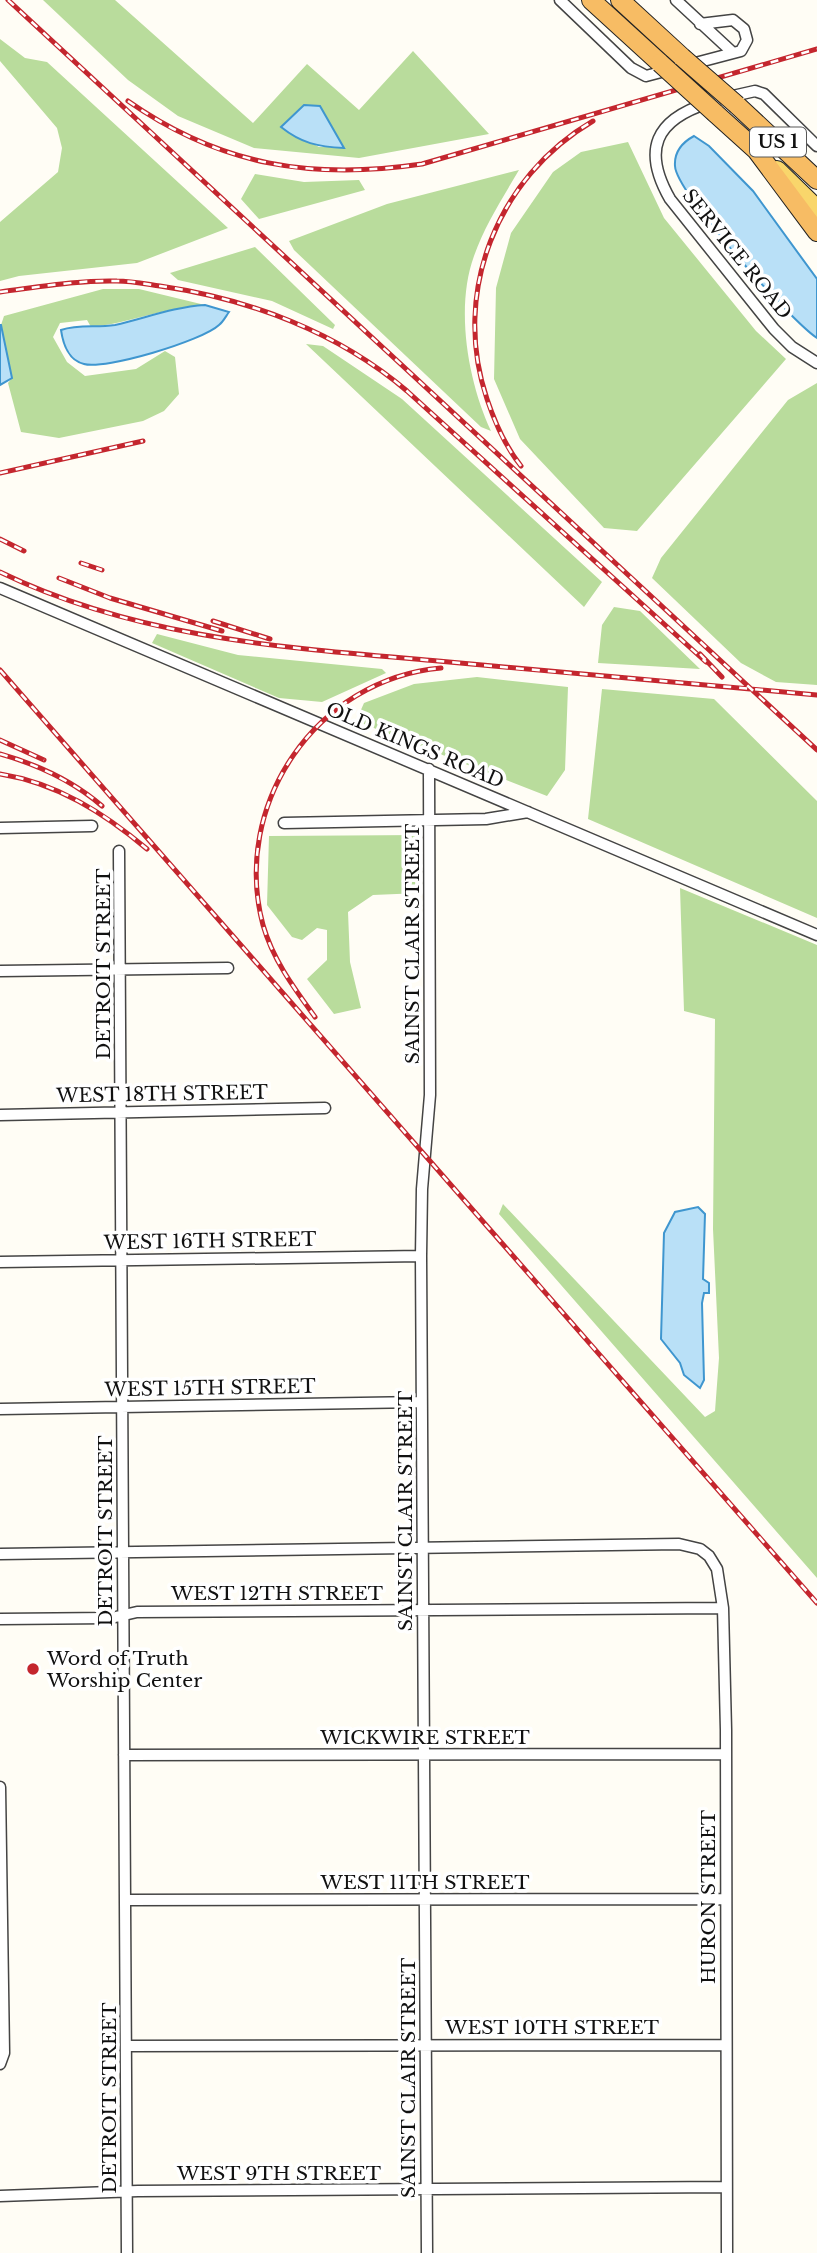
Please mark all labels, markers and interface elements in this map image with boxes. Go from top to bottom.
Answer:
road number: US 1 [750,127,806,156]
street label: SERVICE ROAD [678,184,796,324]
street label: OLD KINGS ROAD [323,697,507,793]
street label: SAINST CLAIR STREET [401,824,424,1064]
street label: DETROIT STREET [92,868,115,1060]
street label: WEST 18TH STREET [55,1081,268,1107]
street label: WEST 16TH STREET [103,1228,316,1254]
street label: WEST 15TH STREET [103,1375,316,1401]
street label: SAINST CLAIR STREET [394,1391,417,1631]
street label: DETROIT STREET [94,1435,117,1627]
street label: WEST 12TH STREET [170,1582,383,1605]
place label: Word of Truth Worship Center [46,1647,202,1692]
marker: Word of Truth Worship Center [25,1661,41,1677]
street label: WICKWIRE STREET [319,1726,530,1749]
street label: HURON STREET [697,1810,720,1984]
street label: WEST 11TH STREET [320,1871,529,1894]
street label: SAINST CLAIR STREET [397,1958,420,2198]
street label: DETROIT STREET [98,2002,121,2194]
street label: WEST 10TH STREET [444,2016,659,2039]
street label: WEST 9TH STREET [176,2162,381,2185]

